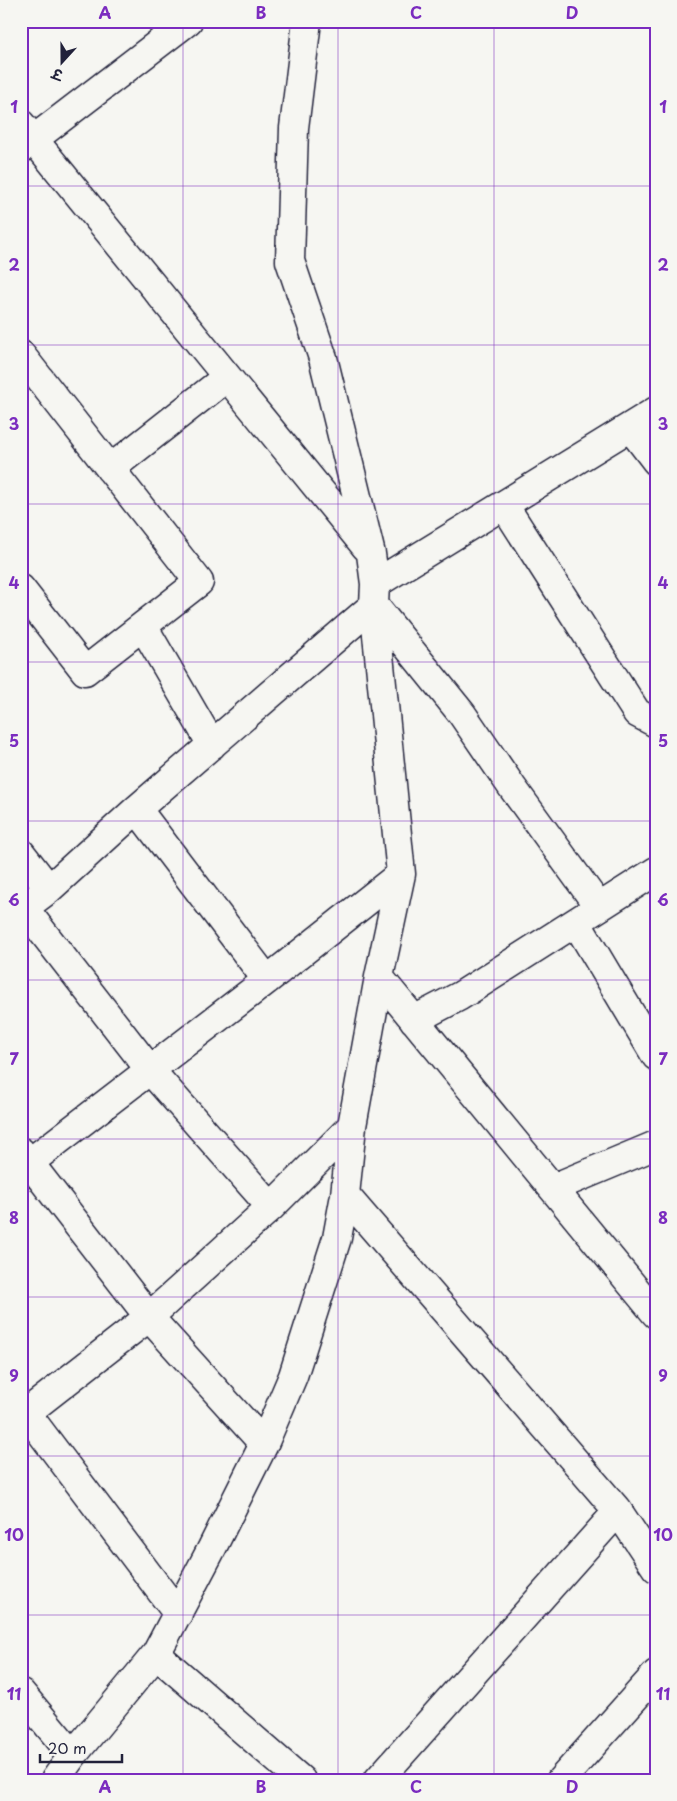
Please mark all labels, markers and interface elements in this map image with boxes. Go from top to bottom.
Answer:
text: A [99,0,112,24]
text: B [256,0,267,24]
text: C [410,0,422,24]
text: D [566,0,578,24]
north arrow [38,38,88,88]
text: उ [47,63,67,87]
text: 1 [10,94,18,118]
text: 1 [659,94,667,118]
text: 2 [8,252,20,276]
text: 2 [657,252,669,276]
text: 3 [9,411,19,435]
text: 3 [658,411,668,435]
text: 4 [9,570,20,594]
text: 4 [658,570,669,594]
text: 5 [9,728,19,752]
text: 5 [658,728,668,752]
text: 6 [8,887,20,911]
text: 6 [657,887,669,911]
text: 7 [9,1046,19,1070]
text: 7 [658,1046,668,1070]
text: 8 [9,1205,19,1229]
text: 8 [658,1205,668,1229]
text: 9 [9,1363,19,1387]
text: 9 [658,1363,668,1387]
text: 10 [4,1522,24,1546]
text: 10 [653,1522,673,1546]
text: 11 [7,1681,21,1705]
text: 11 [656,1681,670,1705]
scale bar [40,1731,122,1763]
text: 20 m [48,1736,87,1759]
text: A [99,1774,112,1798]
text: B [256,1774,267,1798]
text: C [410,1774,422,1798]
text: D [566,1774,578,1798]

